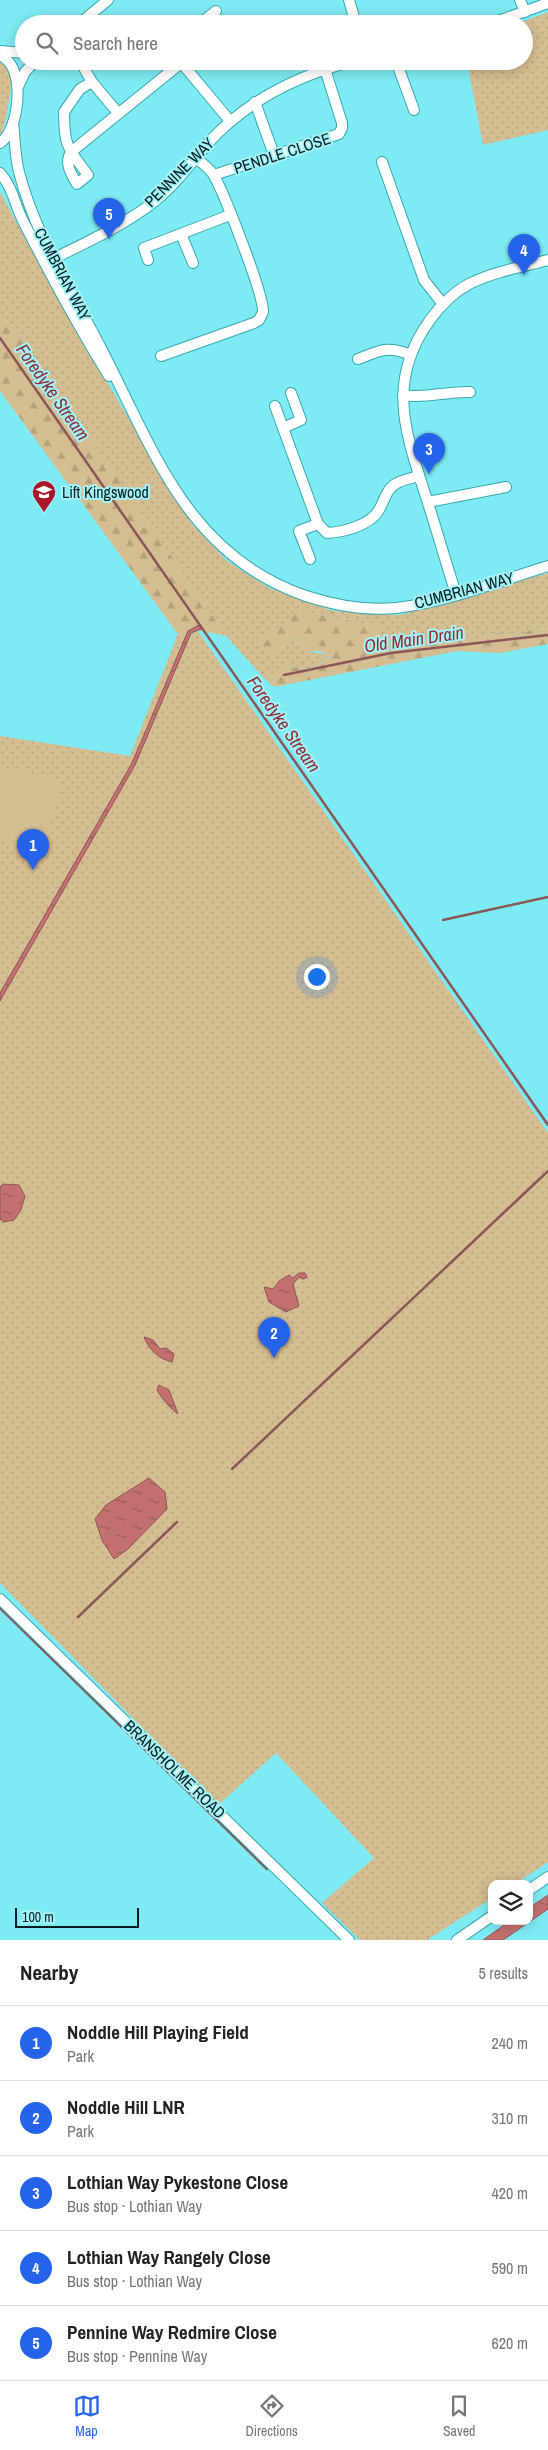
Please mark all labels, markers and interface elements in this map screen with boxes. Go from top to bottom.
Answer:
search box [15,15,533,70]
icon: search [33,29,61,57]
text: Search here [73,30,158,56]
street label: PENDLE CLOSE [231,127,333,179]
street label: PENNINE WAY [139,132,219,212]
pin: 5 [93,198,125,239]
street label: CUMBRIAN WAY [29,224,97,324]
pin: 4 [508,234,540,275]
water label: Foredyke Stream [10,339,96,445]
pin: 3 [413,433,445,474]
school or university icon: Lift Kingswood [31,479,57,513]
place label: Lift Kingswood [62,481,149,503]
street label: CUMBRIAN WAY [412,566,516,614]
water label: Old Main Drain [363,620,465,658]
water label: Foredyke Stream [241,671,327,777]
pin: 1 [17,829,49,870]
your location [304,964,330,990]
pin: 2 [258,1317,290,1358]
street label: BRANSHOLME ROAD [119,1715,231,1823]
map controls [488,1880,533,1925]
button: layers [488,1880,533,1925]
scale bar [15,1905,139,1928]
text: 100 m [22,1908,54,1926]
text: Nearby [20,1958,78,1987]
text: 5 results [478,1962,528,1984]
text: Noddle Hill Playing Field [67,2019,249,2045]
text: 1 [32,2032,40,2054]
text: 240 m [492,2032,528,2054]
text: Park [67,2045,94,2067]
text: Noddle Hill LNR [67,2094,185,2120]
text: 2 [32,2107,40,2129]
text: 310 m [492,2107,528,2129]
text: Park [67,2120,94,2142]
text: Lothian Way Pykestone Close [67,2169,288,2195]
text: 3 [32,2182,40,2204]
text: 420 m [492,2182,528,2204]
text: Bus stop · Lothian Way [67,2195,202,2217]
text: Lothian Way Rangely Close [67,2244,271,2270]
text: 4 [32,2257,40,2279]
text: 590 m [492,2257,528,2279]
text: Bus stop · Lothian Way [67,2270,202,2292]
text: Pennine Way Redmire Close [67,2319,277,2345]
text: 5 [32,2332,40,2354]
text: 620 m [492,2332,528,2354]
text: Bus stop · Pennine Way [67,2345,207,2367]
tab: Map [73,2392,101,2440]
tab: Directions [246,2392,298,2440]
tab: Saved [443,2392,475,2440]

